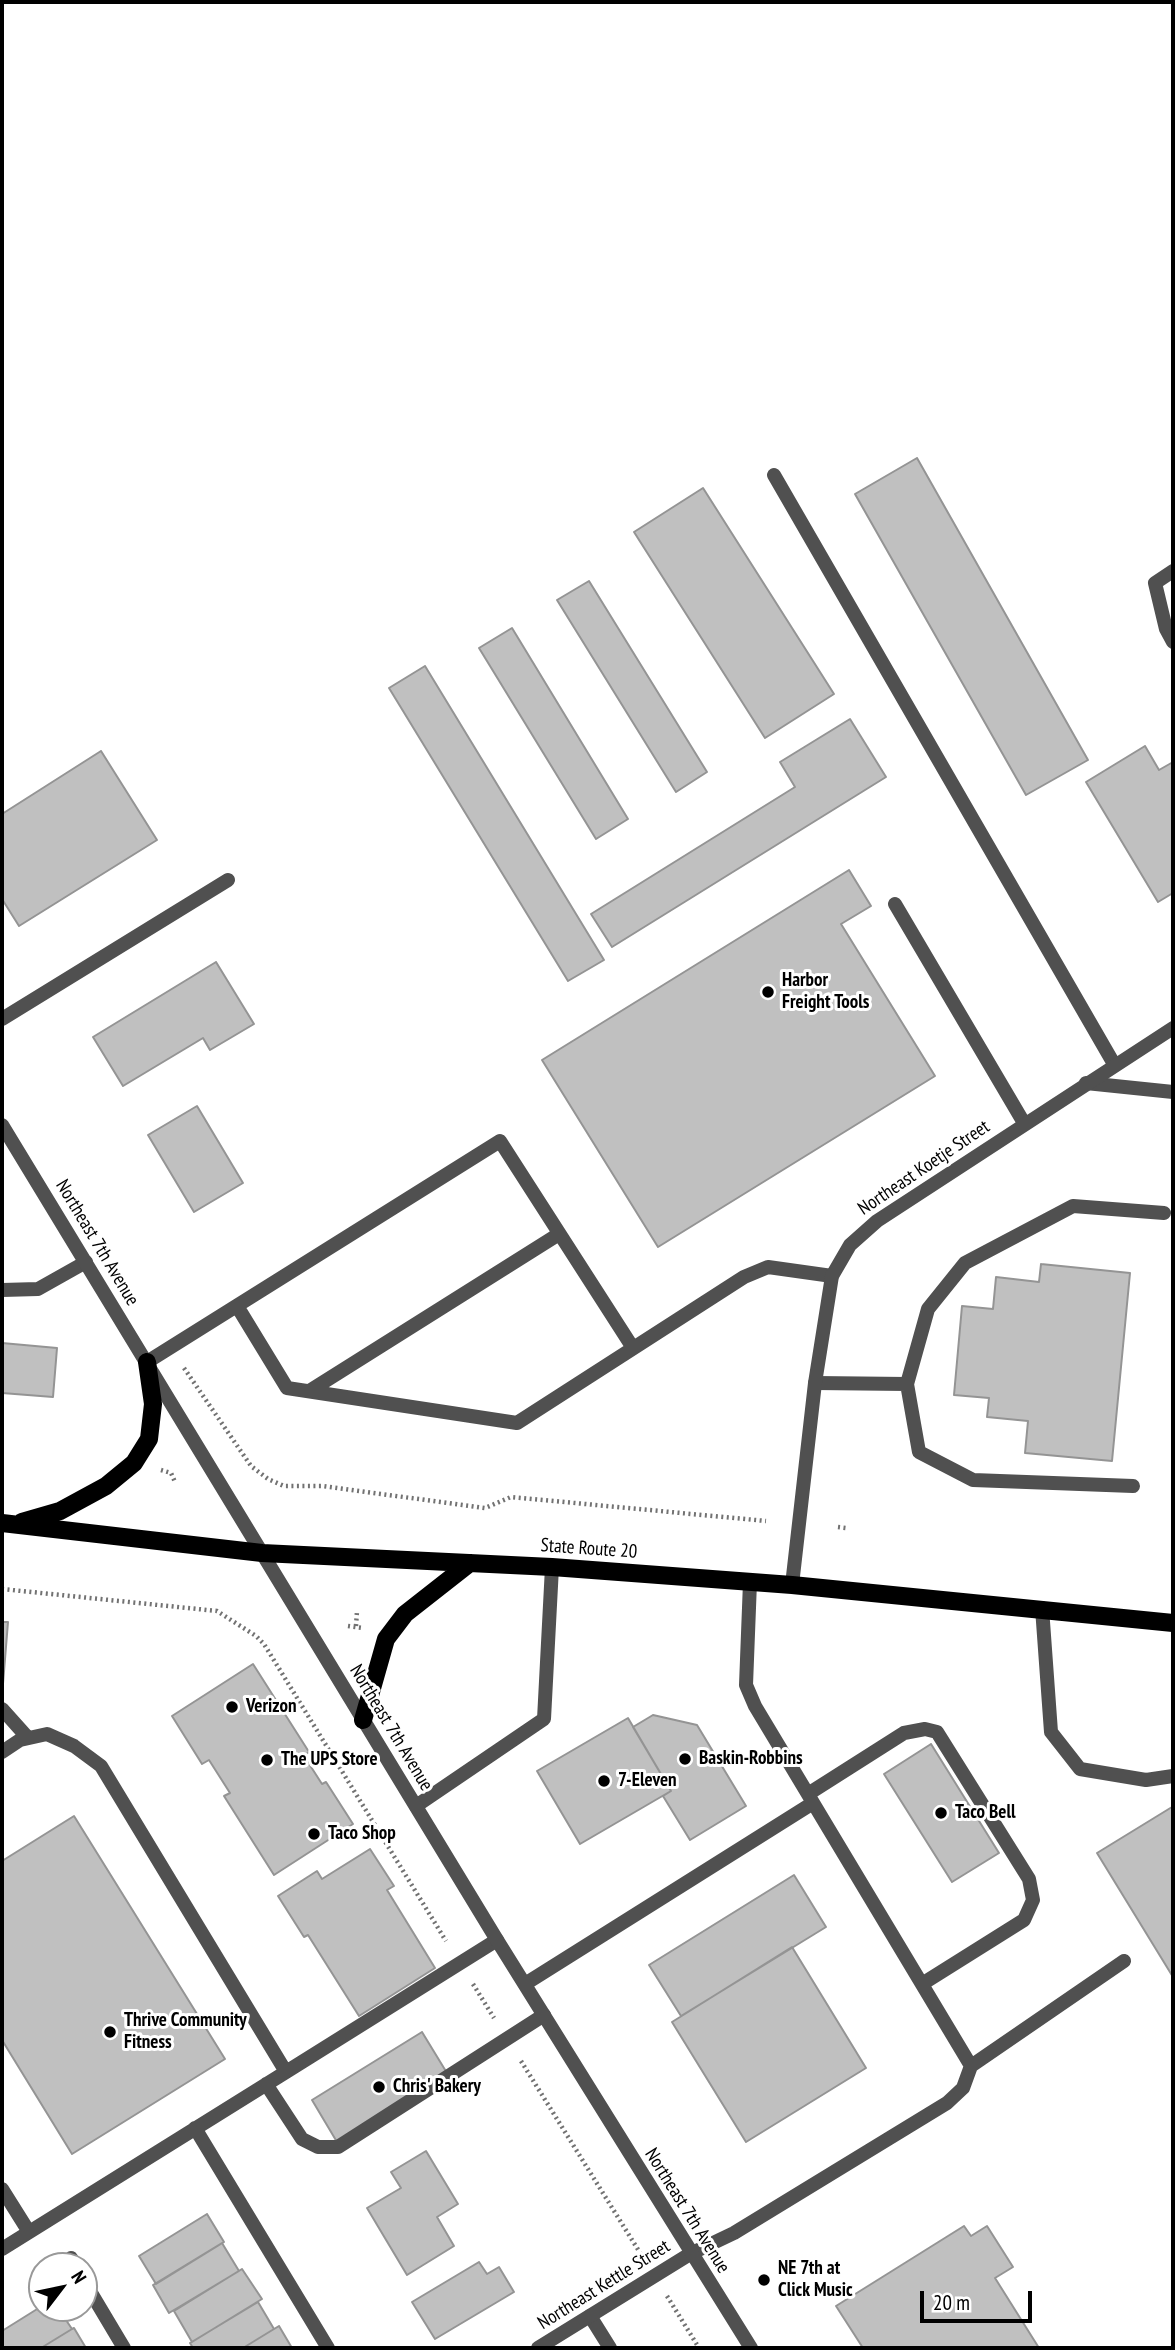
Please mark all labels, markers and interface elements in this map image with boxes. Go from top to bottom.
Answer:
place label: Harbor Freight Tools [782,970,869,1014]
marker: Harbor Freight Tools [760,984,776,1000]
street label: Northeast Koetje Street [854,1115,994,1221]
street label: Northeast 7th Avenue [50,1176,144,1310]
street label: State Route 20 [540,1534,638,1564]
street label: Northeast 7th Avenue [344,1661,438,1795]
place label: Verizon [246,1696,296,1718]
marker: Verizon [224,1699,240,1715]
place label: Baskin-Robbins [699,1748,803,1770]
place label: The UPS Store [281,1749,378,1771]
marker: Baskin-Robbins [677,1751,693,1767]
marker: The UPS Store [259,1752,275,1768]
place label: 7-Eleven [618,1770,677,1792]
marker: 7-Eleven [596,1773,612,1789]
place label: Taco Bell [955,1802,1016,1824]
marker: Taco Bell [933,1805,949,1821]
place label: Taco Shop [328,1823,396,1845]
marker: Taco Shop [306,1826,322,1842]
place label: Thrive Community Fitness [124,2010,247,2054]
marker: Thrive Community Fitness [102,2024,118,2040]
place label: Chris' Bakery [393,2076,481,2098]
marker: Chris' Bakery [371,2079,387,2095]
street label: Northeast 7th Avenue [639,2144,735,2278]
street label: Northeast Kettle Street [534,2235,674,2335]
north arrow [28,2252,98,2322]
place label: NE 7th at Click Music [778,2258,853,2302]
text: N [66,2266,92,2288]
marker: NE 7th at Click Music [756,2272,772,2288]
scale bar [923,2276,1035,2320]
text: 20 m [933,2289,970,2316]

